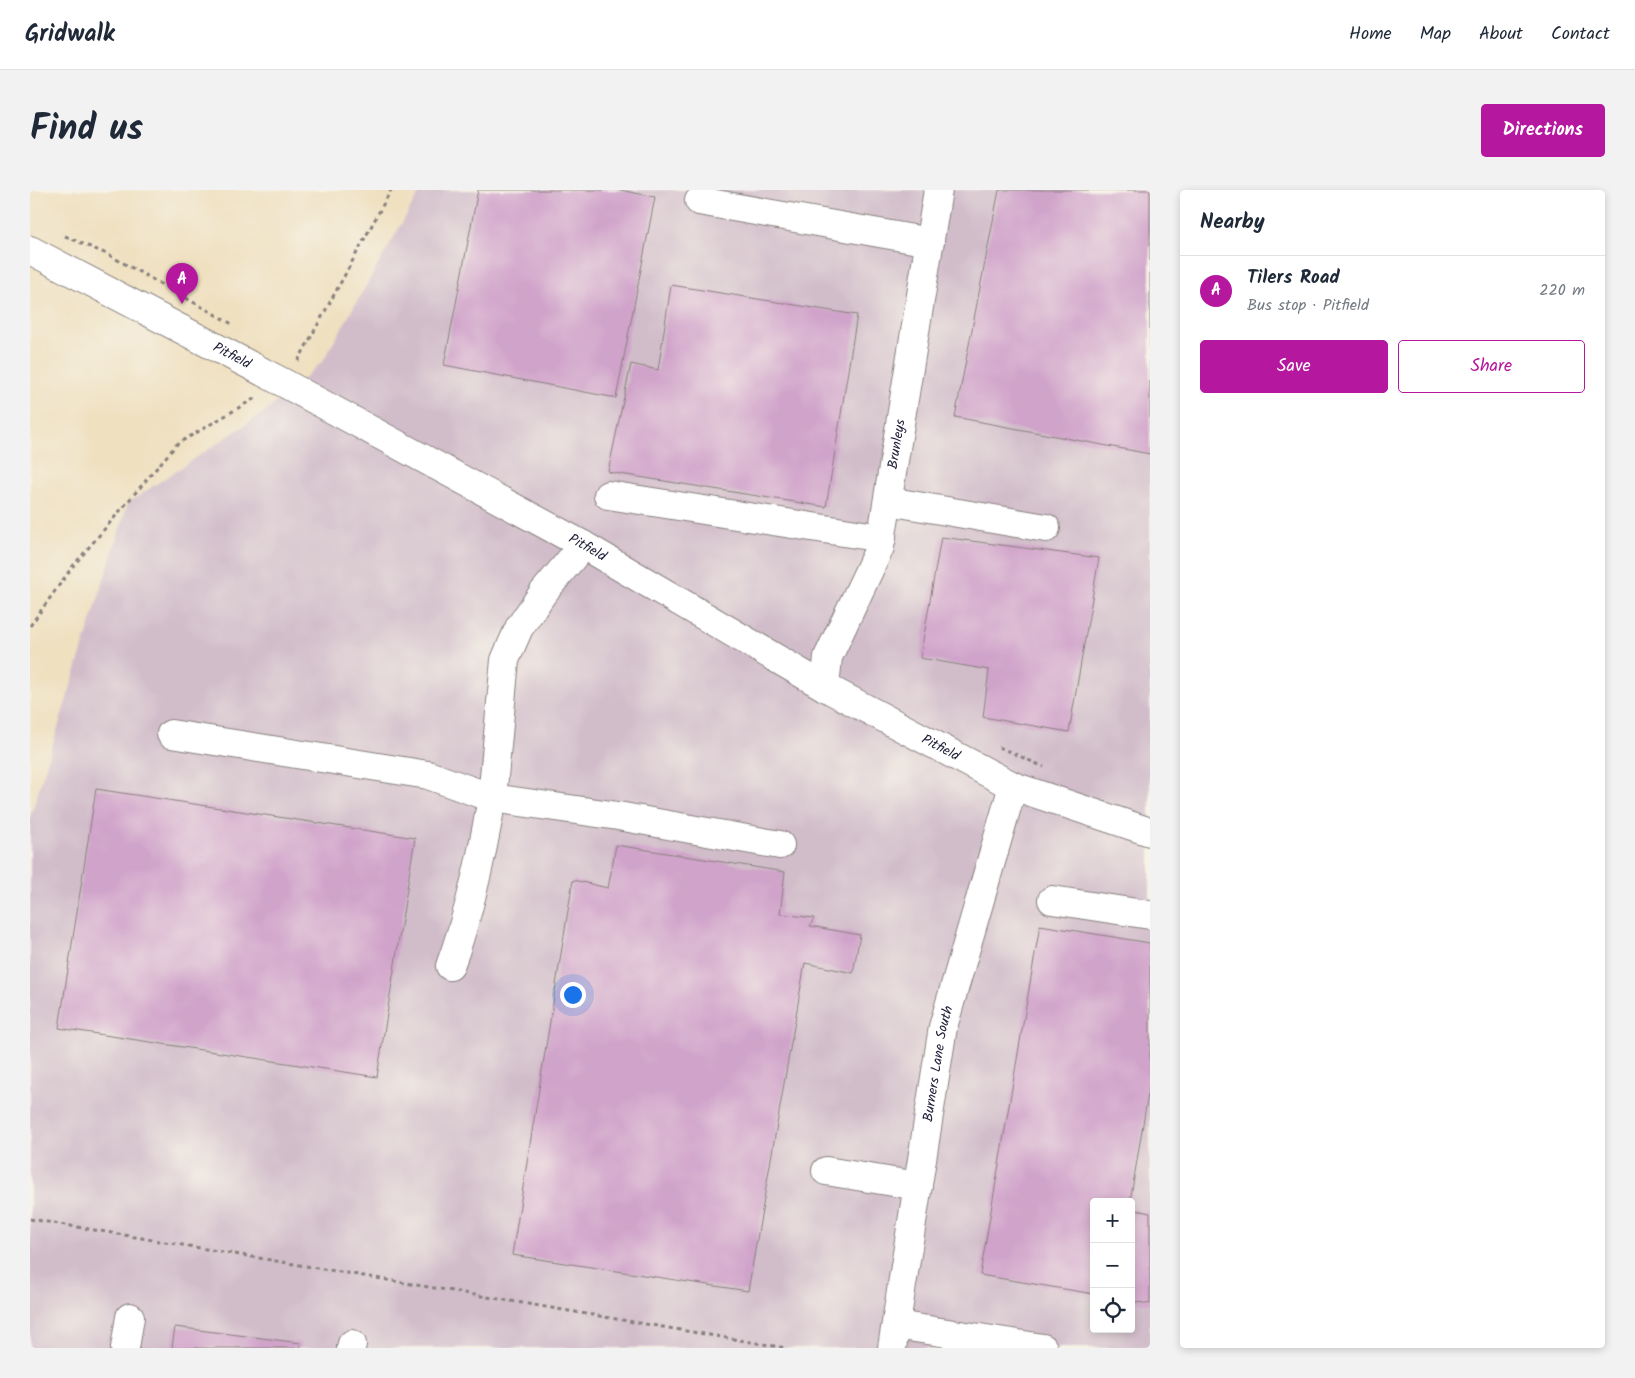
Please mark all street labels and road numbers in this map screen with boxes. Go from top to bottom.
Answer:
street label: Pitfield [209,337,256,375]
street label: Brunleys [882,418,912,471]
street label: Pitfield [565,528,611,568]
street label: Pitfield [918,729,965,768]
street label: Burners Lane South [917,1003,960,1123]

